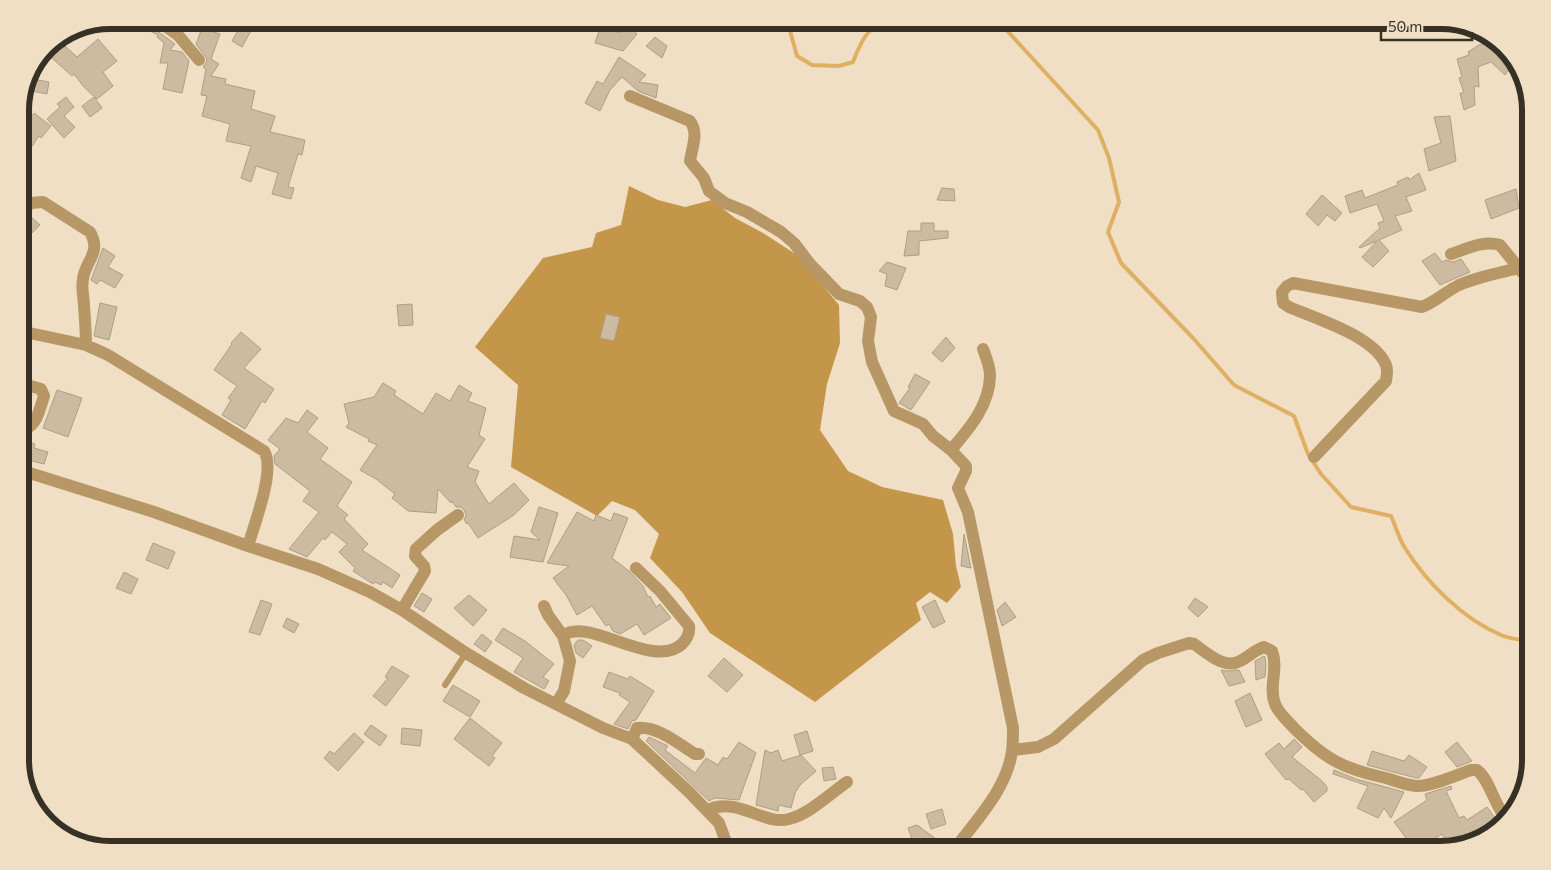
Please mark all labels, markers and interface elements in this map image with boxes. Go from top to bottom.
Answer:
scale bar [1381,10,1472,42]
text: 50 m [1388,17,1422,35]

